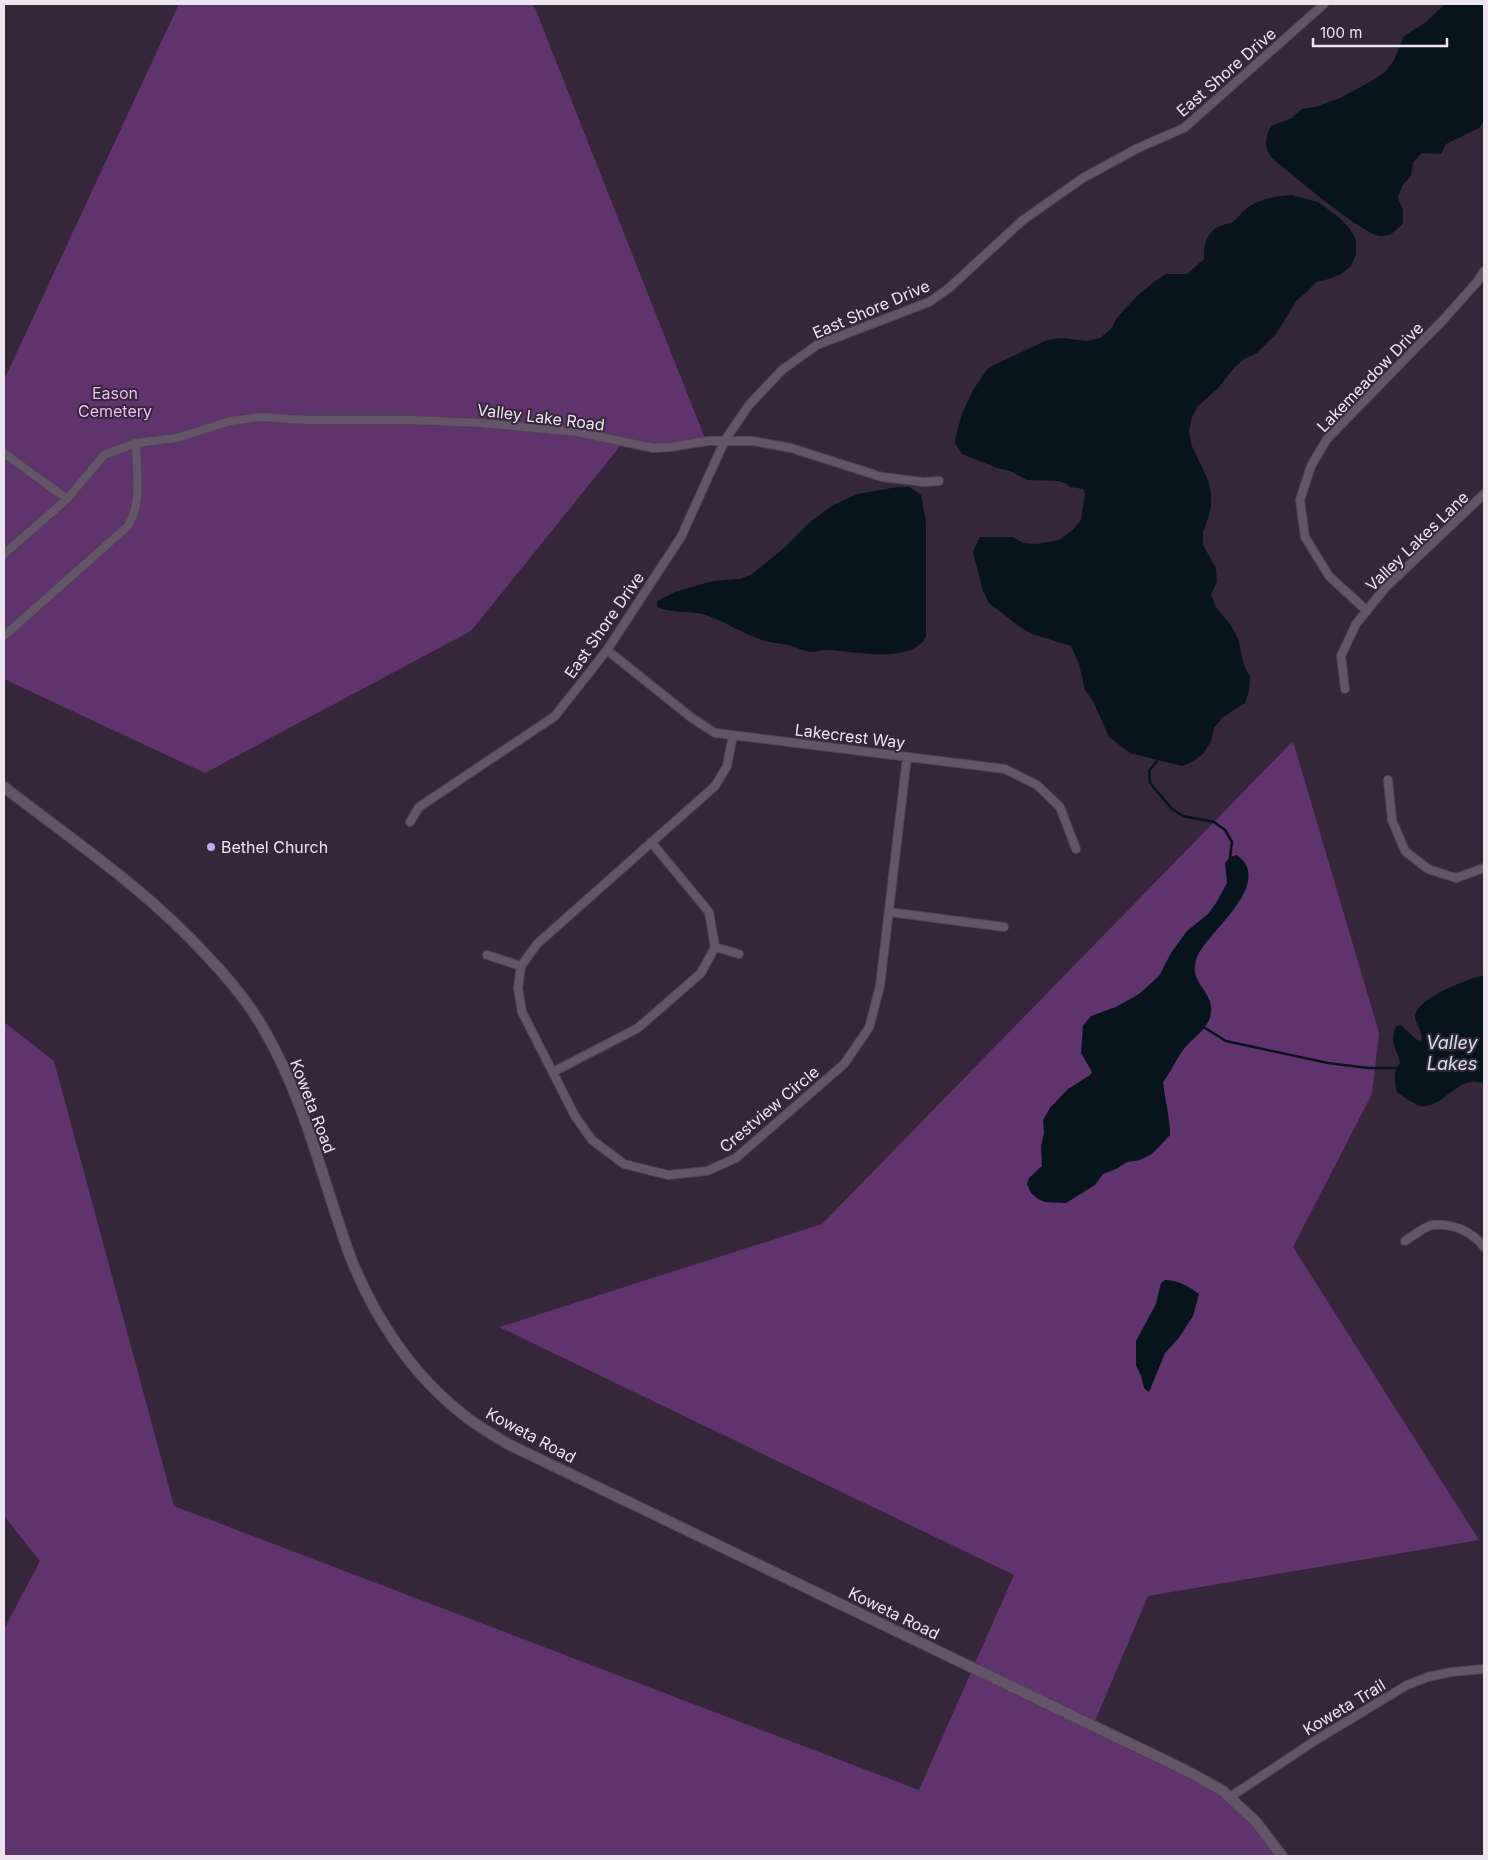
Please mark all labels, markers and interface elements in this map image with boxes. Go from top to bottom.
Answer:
scale bar [1313,15,1447,47]
street label: East Shore Drive [1172,23,1280,121]
text: 100 m [1320,23,1362,42]
street label: East Shore Drive [809,275,933,343]
street label: Lakemeadow Drive [1313,318,1427,436]
park label: Eason Cemetery [78,383,152,421]
street label: Valley Lake Road [476,399,606,435]
street label: Valley Lakes Lane [1361,487,1473,595]
street label: East Shore Drive [560,568,648,682]
street label: Lakecrest Way [794,719,906,753]
place label: Bethel Church [221,837,328,857]
marker: Bethel Church [205,841,217,853]
water label: Valley Lakes [1426,1032,1479,1074]
street label: Koweta Road [286,1056,340,1156]
street label: Crestview Circle [715,1062,823,1156]
street label: Koweta Road [483,1403,579,1467]
street label: Koweta Road [845,1582,943,1644]
street label: Koweta Trail [1299,1675,1389,1739]

